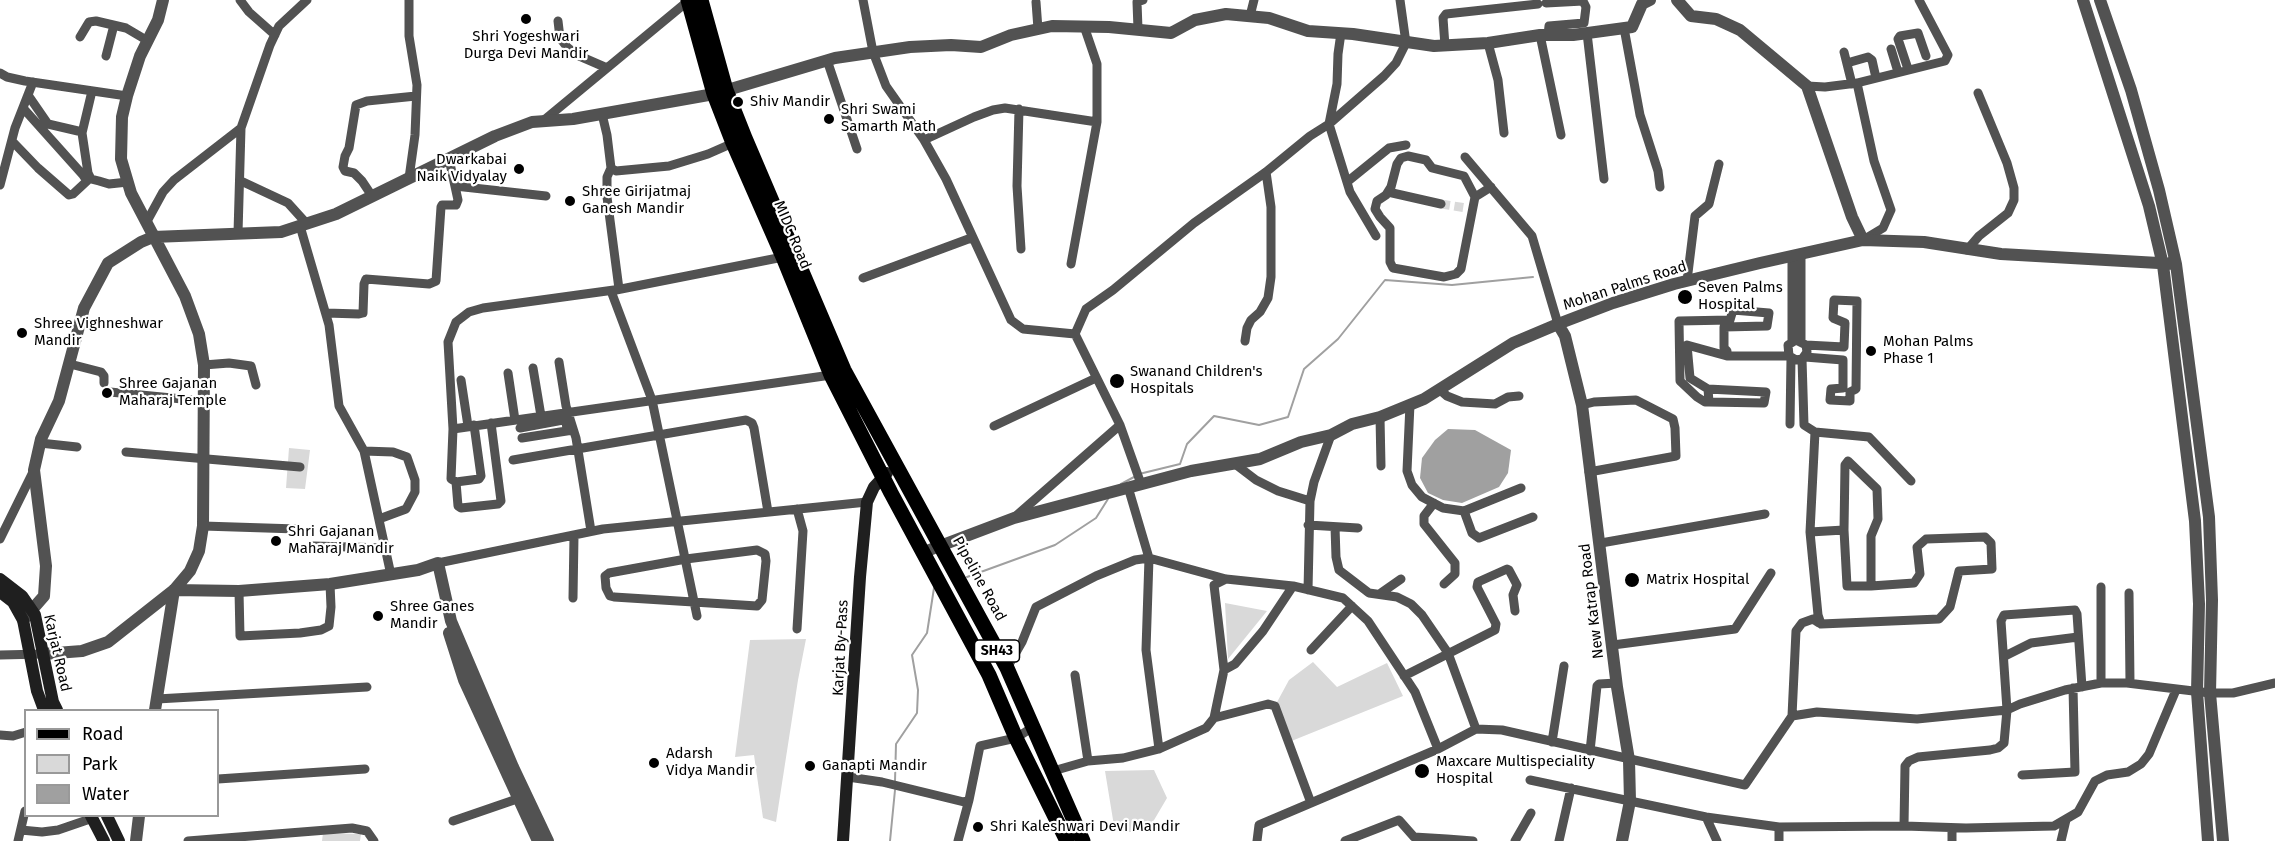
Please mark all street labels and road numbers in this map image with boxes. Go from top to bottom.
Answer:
street label: MIDC Road [770,198,814,272]
street label: Mohan Palms Road [1561,258,1689,314]
street label: Pipeline Road [948,533,1010,625]
street label: New Katrap Road [1576,542,1608,660]
street label: Karjat By-Pass [829,599,853,697]
street label: Karjat Road [39,613,75,693]
road number: SH43 [974,640,1020,662]

